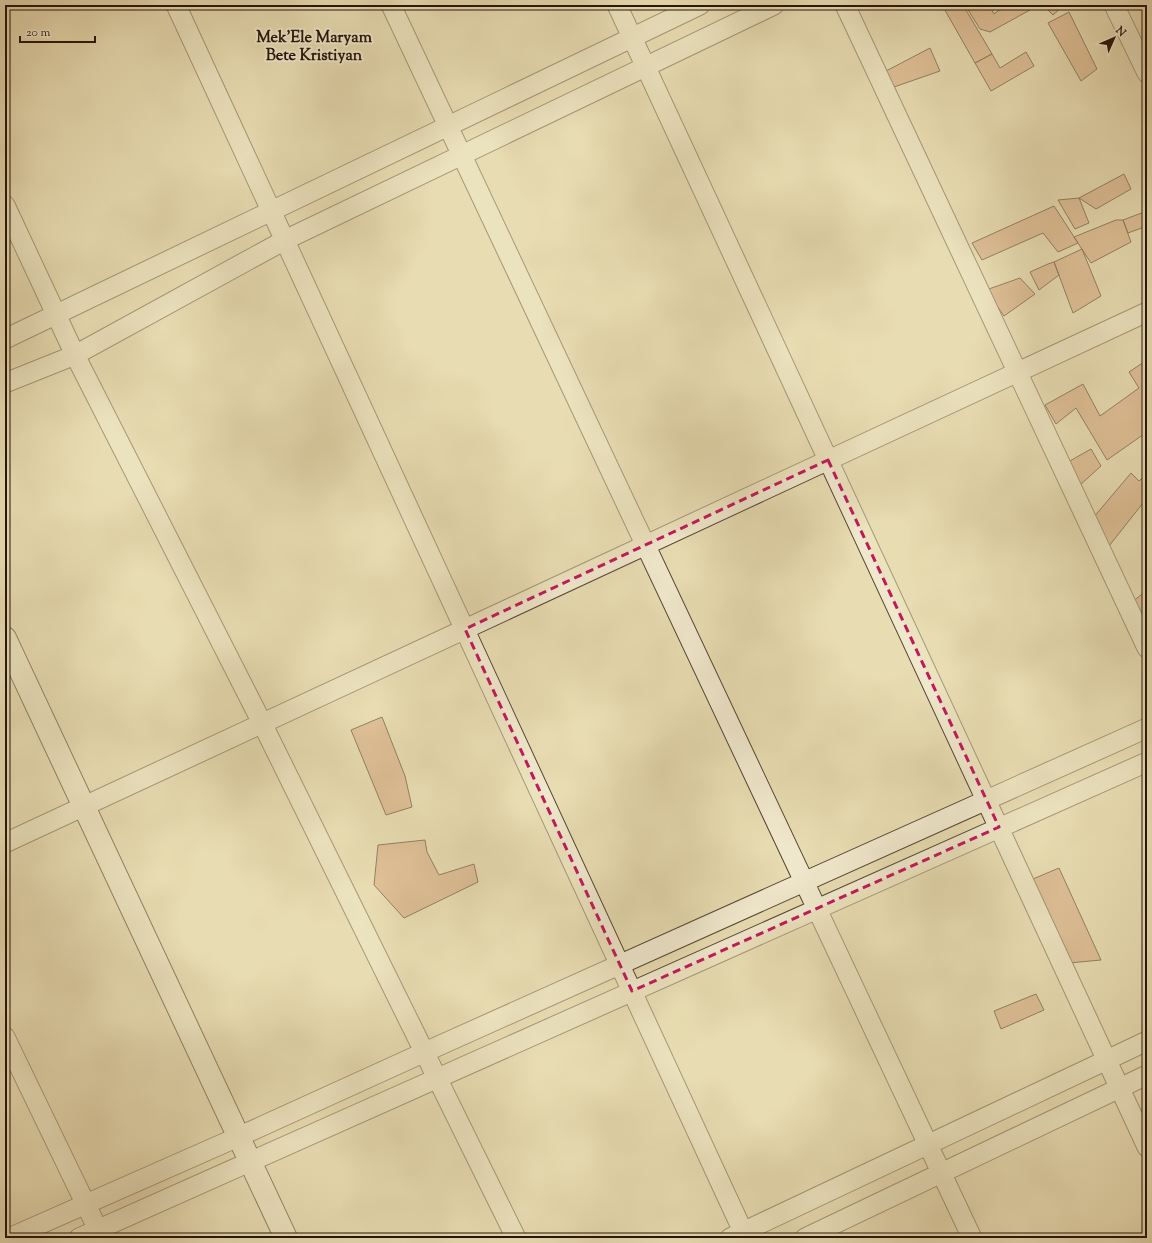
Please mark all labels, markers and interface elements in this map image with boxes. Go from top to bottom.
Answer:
scale bar [20,18,95,44]
north arrow [1094,18,1134,58]
text: N [1111,22,1129,41]
text: 20 m [26,24,51,42]
district label: Mek'Ele Maryam Bete Kristiyan [256,27,373,68]

